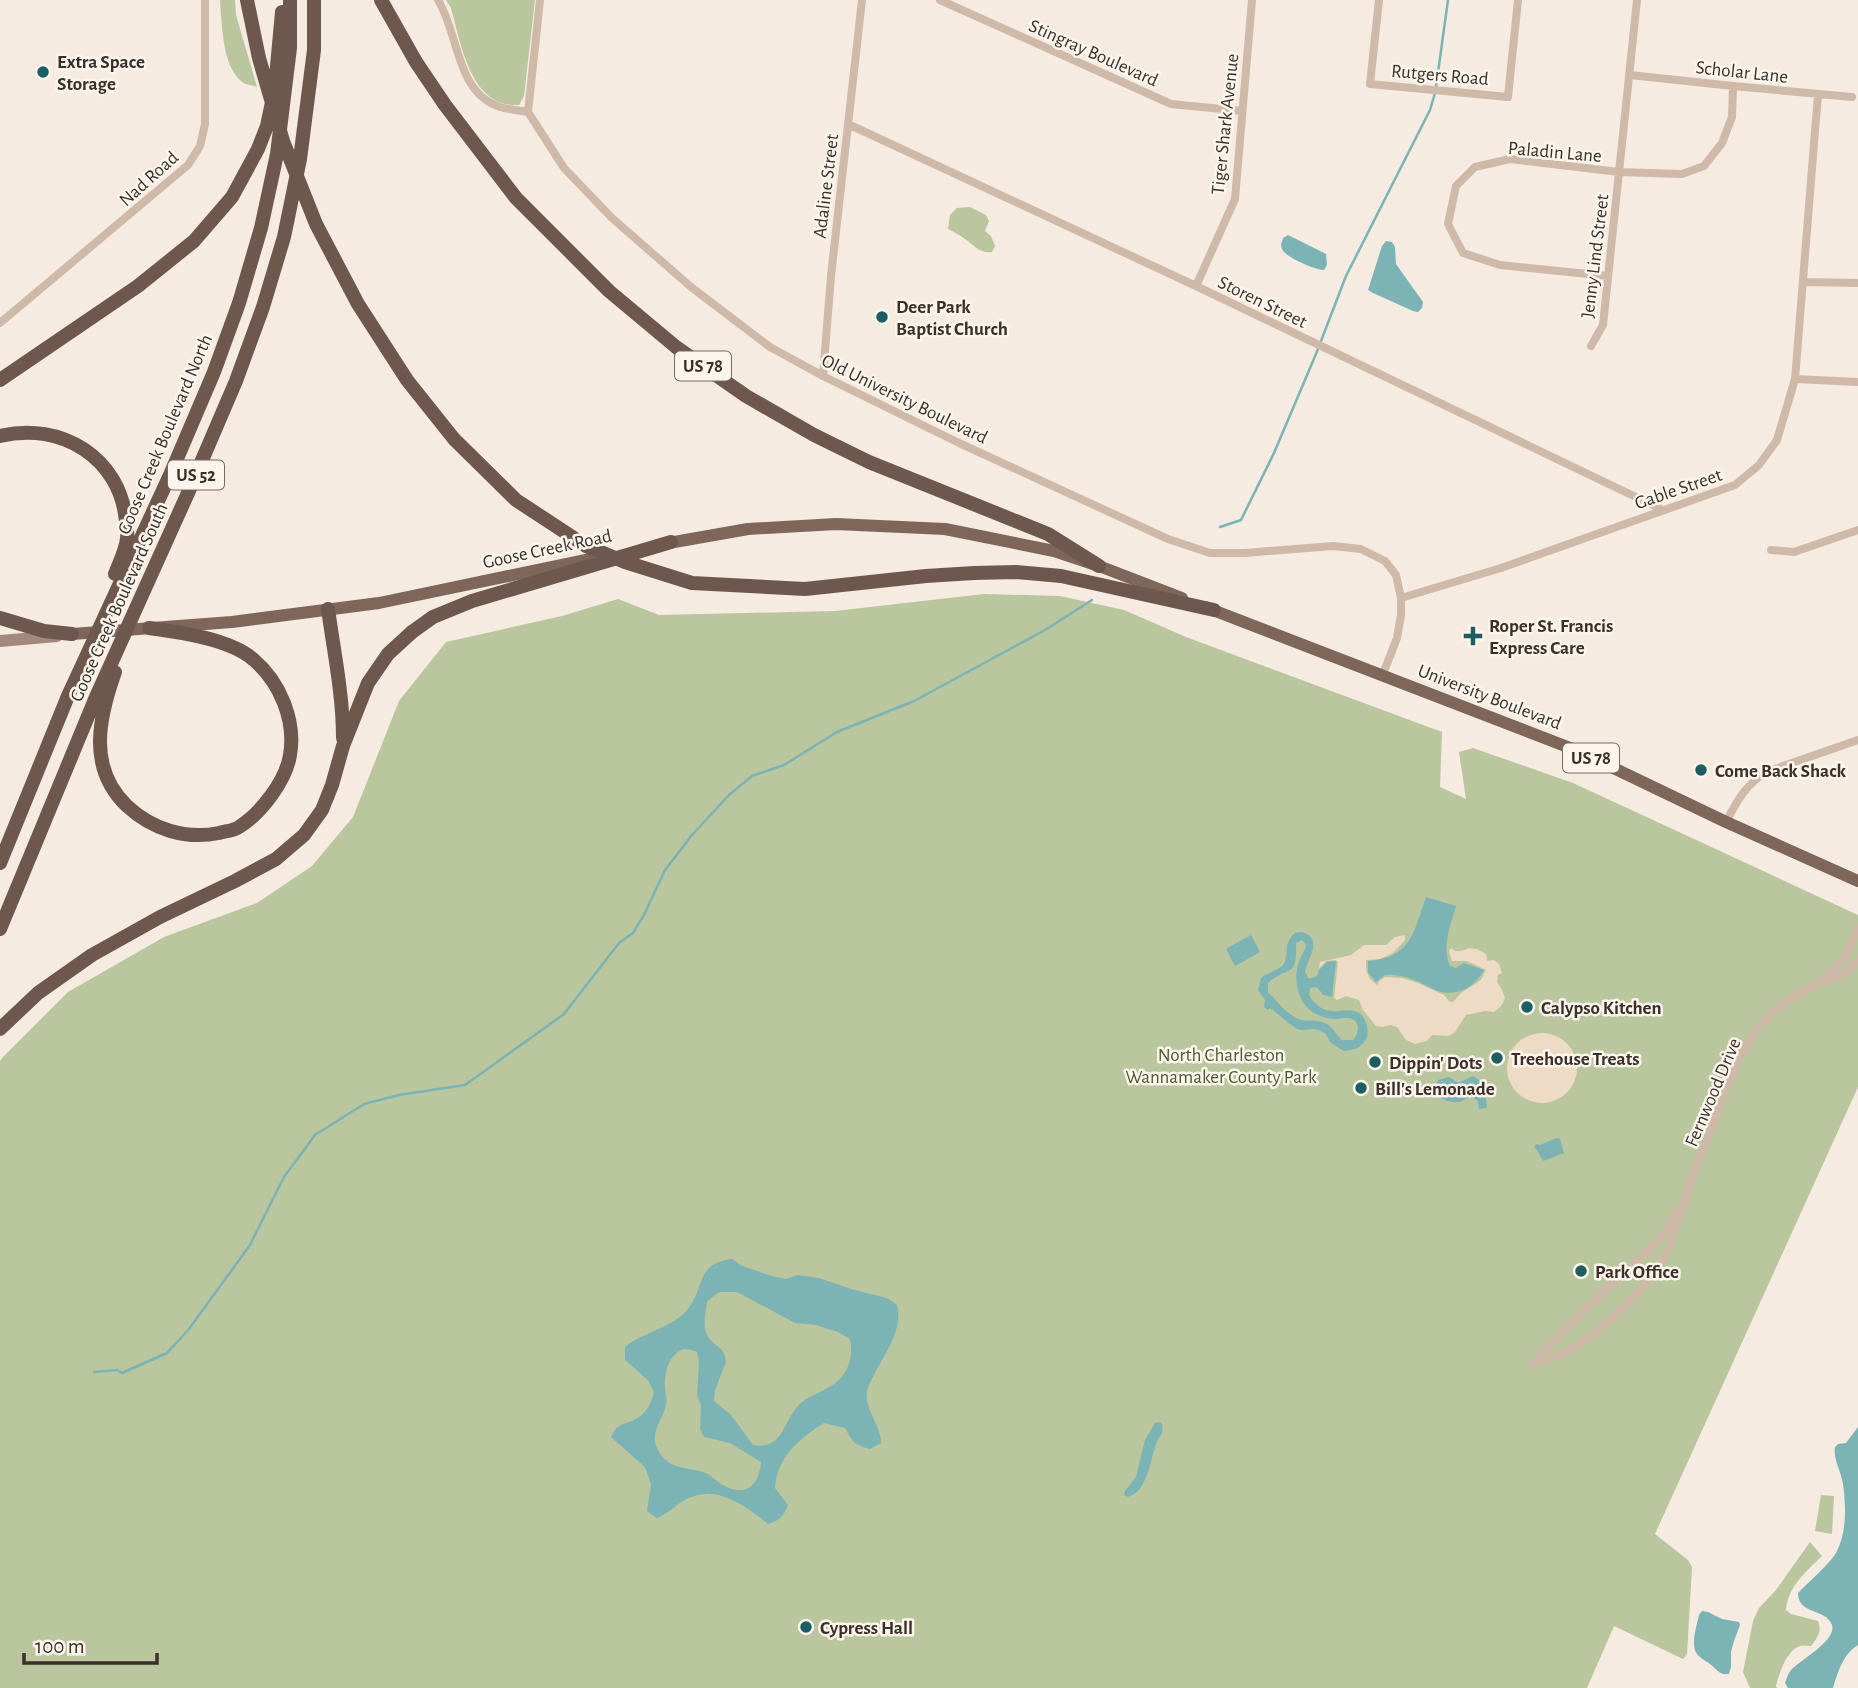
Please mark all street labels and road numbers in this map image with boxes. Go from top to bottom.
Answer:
street label: Stingray Boulevard [1026,16,1161,90]
street label: Tiger Shark Avenue [1209,53,1242,196]
street label: Scholar Lane [1695,58,1789,87]
street label: Rutgers Road [1390,62,1489,89]
street label: Adaline Street [811,133,842,239]
street label: Paladin Lane [1507,139,1603,166]
street label: Nad Road [116,148,182,210]
street label: Jenny Lind Street [1578,193,1613,319]
street label: Storen Street [1215,273,1310,332]
street label: Goose Creek Boulevard North [115,332,216,537]
street label: Old University Boulevard [818,351,990,448]
road number: US 78 [675,352,731,380]
road number: US 52 [168,461,224,490]
street label: Gable Street [1632,466,1725,513]
street label: Goose Creek Boulevard South [67,501,172,705]
street label: Goose Creek Road [481,526,614,572]
street label: University Boulevard [1415,661,1564,734]
road number: US 78 [1563,744,1619,772]
street label: Fernwood Drive [1682,1036,1745,1150]

